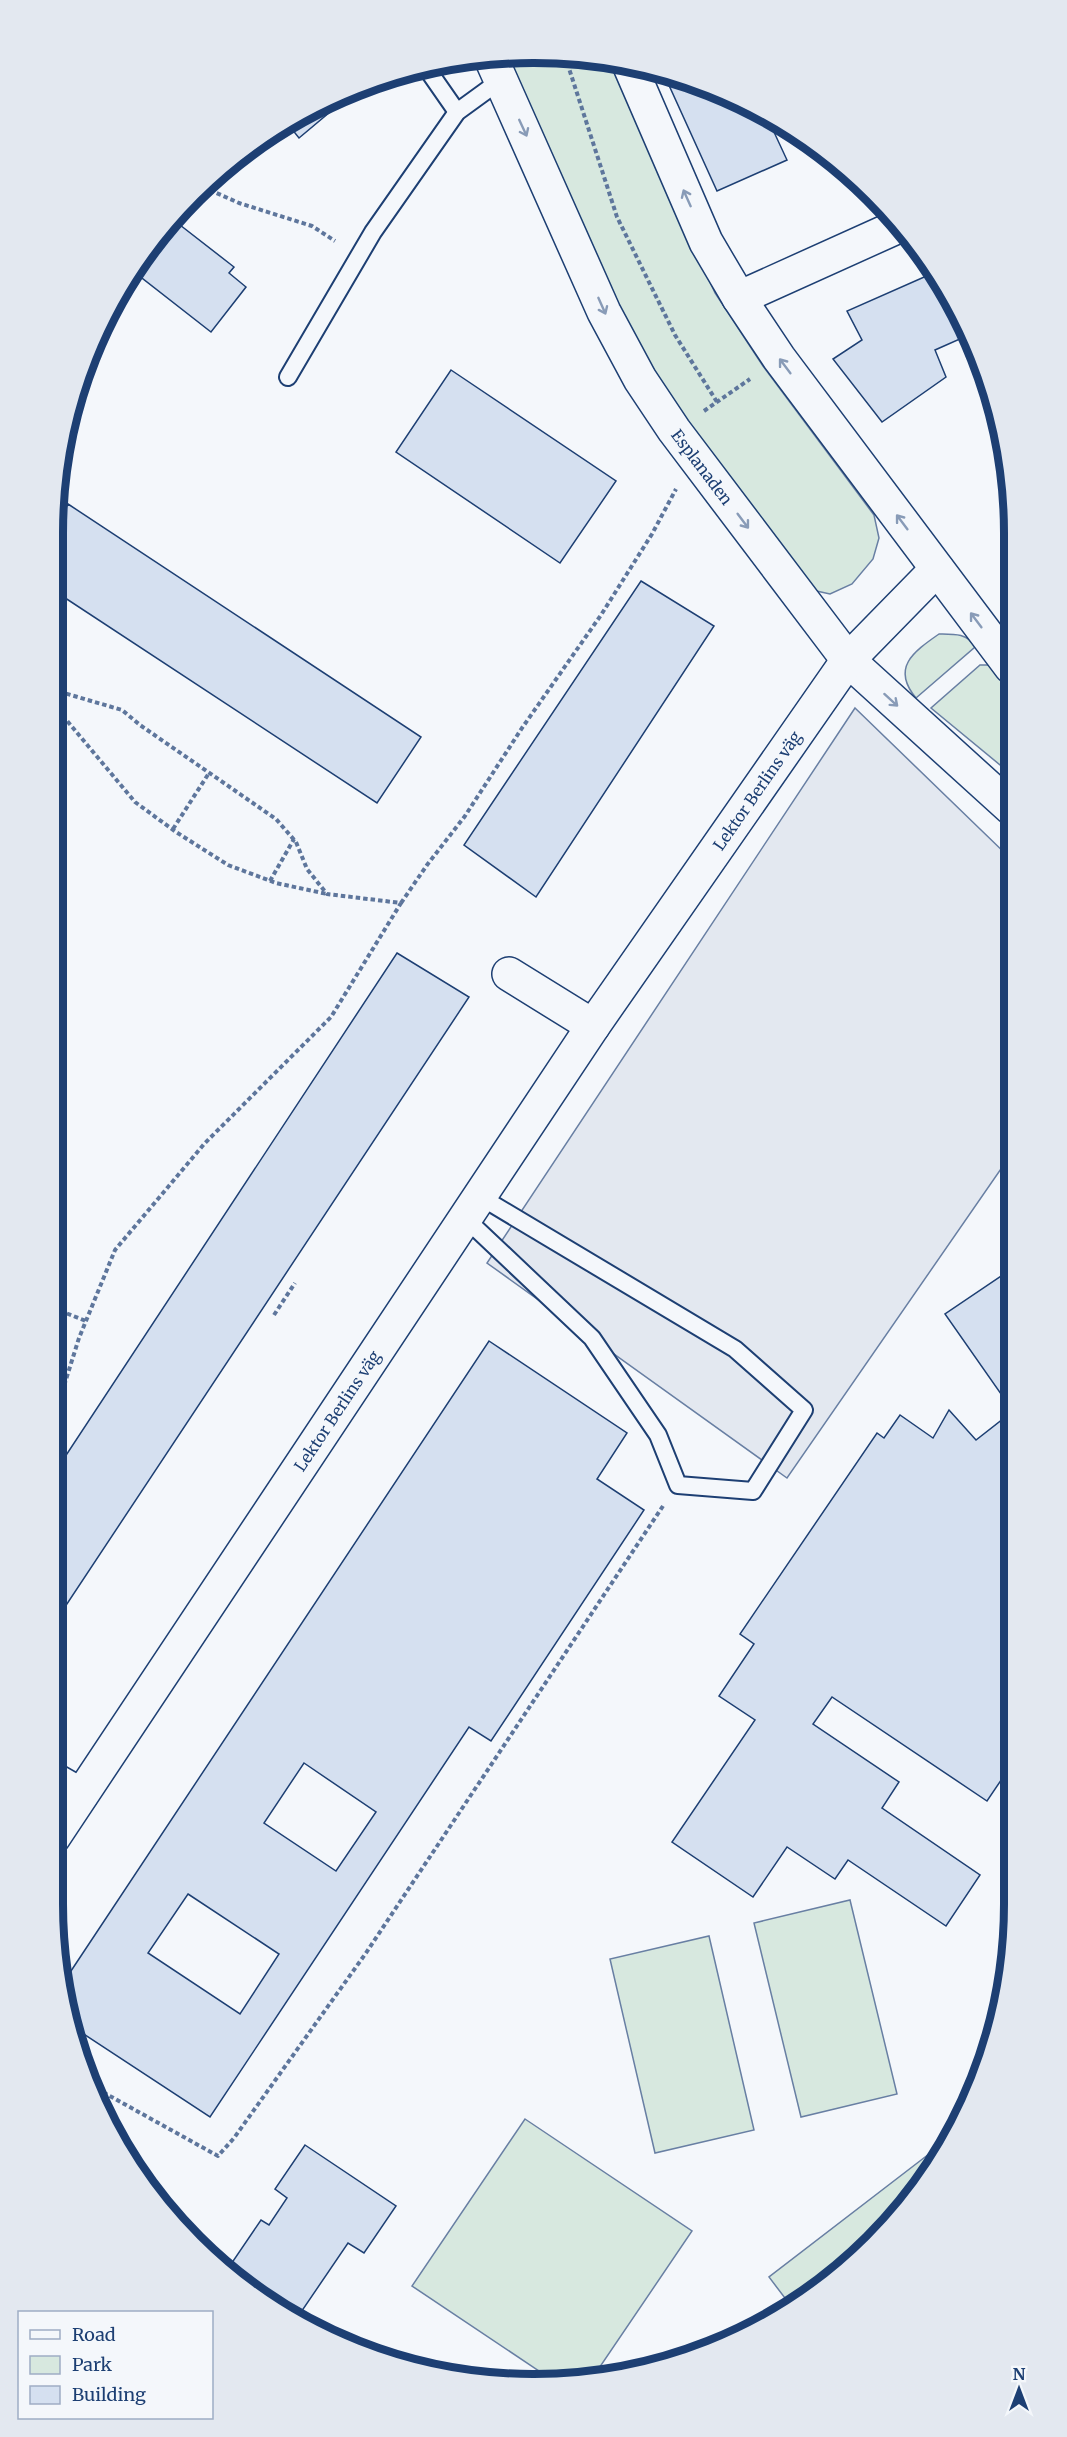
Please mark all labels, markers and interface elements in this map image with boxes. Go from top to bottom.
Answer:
one-way arrow [518,118,529,136]
one-way arrow [680,190,692,208]
one-way arrow [596,297,608,315]
one-way arrow [779,358,792,374]
street label: Esplanaden [667,425,737,509]
one-way arrow [737,513,750,529]
one-way arrow [896,515,908,531]
one-way arrow [969,612,982,628]
one-way arrow [883,692,898,706]
street label: Lektor Berlins väg [709,727,806,854]
street label: Lektor Berlins väg [290,1346,385,1475]
legend [18,2311,213,2419]
text: Road [72,2323,116,2346]
text: Park [72,2353,113,2376]
north arrow [989,2359,1049,2419]
text: N [1013,2364,1026,2384]
text: Building [72,2383,146,2406]

